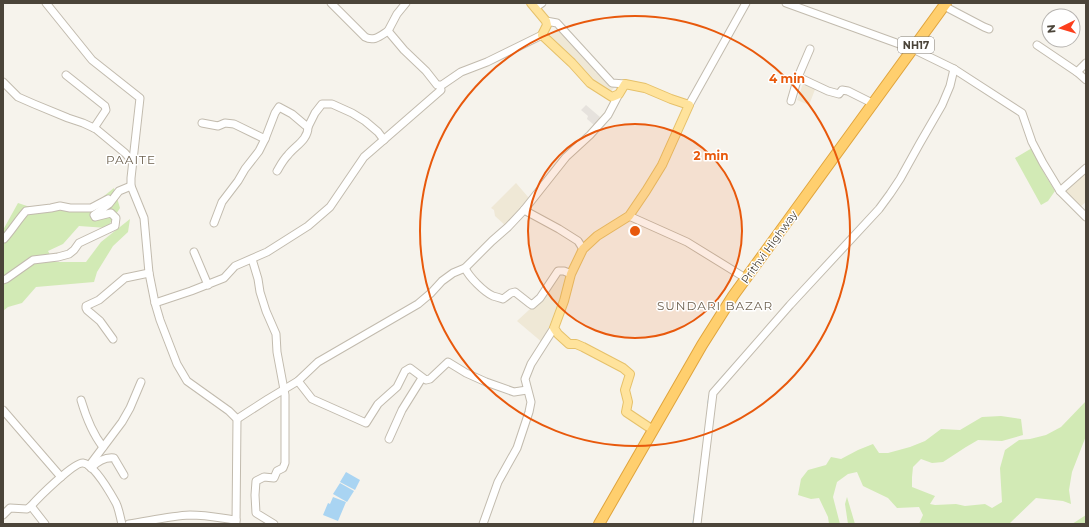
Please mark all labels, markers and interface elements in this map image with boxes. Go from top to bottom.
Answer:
north arrow [1041,8,1081,48]
text: N [1044,24,1058,34]
road number: NH17 [898,37,934,53]
text: 4 min [769,71,805,86]
text: 2 min [694,148,728,163]
district label: PAAITE [106,152,156,167]
street label: Prithvi Highway [738,208,800,286]
centre of rings [628,224,642,238]
district label: SUNDARI BAZAR [657,298,773,313]

